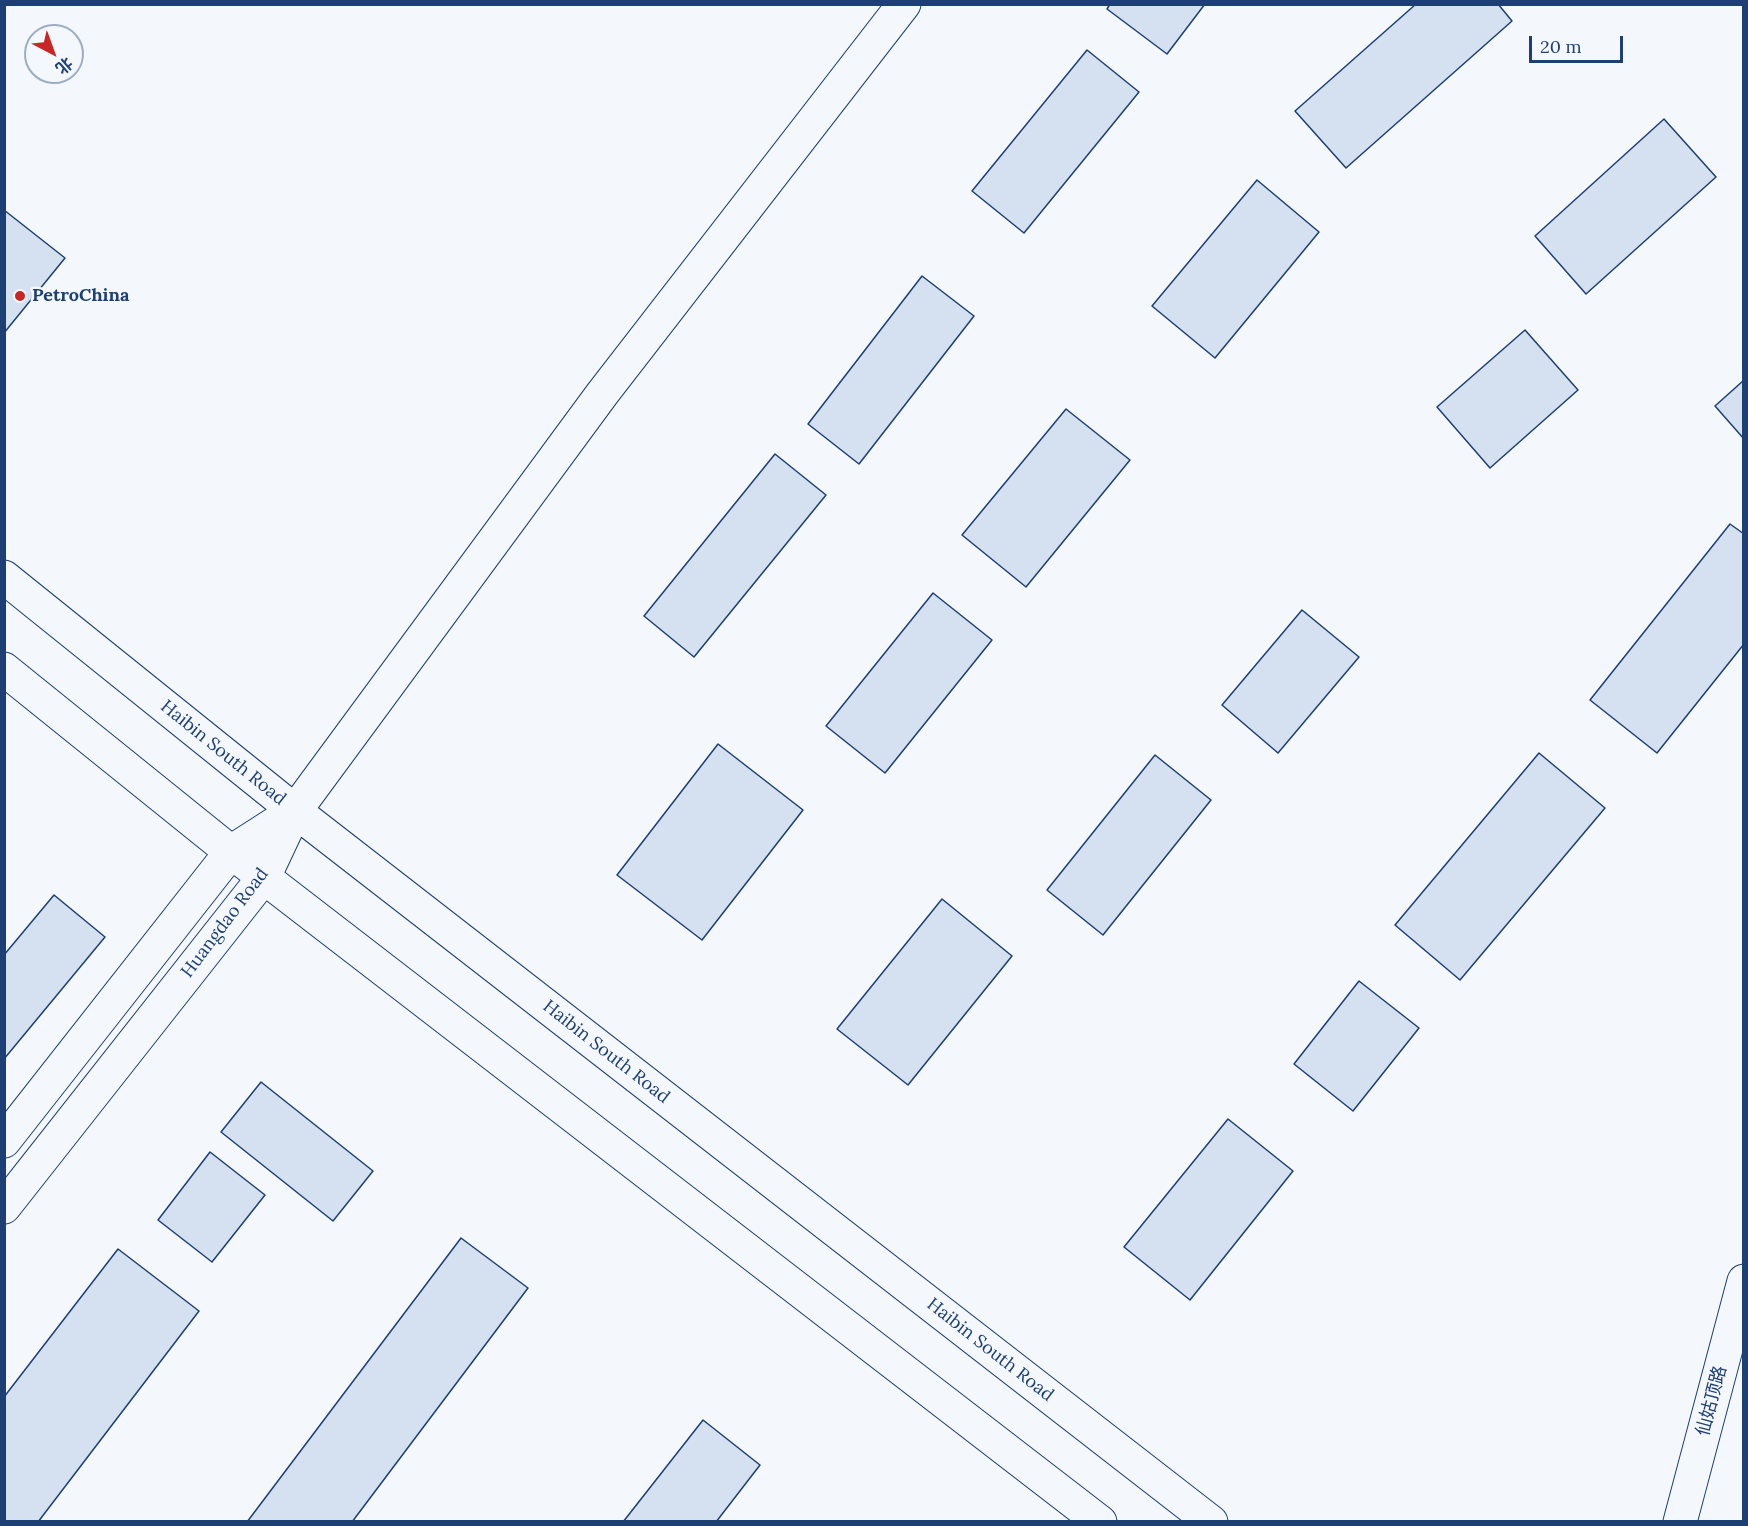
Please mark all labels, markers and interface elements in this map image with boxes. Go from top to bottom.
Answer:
north arrow [24,24,84,84]
scale bar [1532,24,1626,62]
text: 20 m [1540,35,1582,58]
text: 北 [52,53,77,79]
place label: PetroChina [32,285,129,307]
marker: PetroChina [13,289,27,303]
street label: Haibin South Road [156,696,290,810]
street label: Huangdao Road [177,864,273,982]
street label: Haibin South Road [538,996,674,1108]
street label: Haibin South Road [922,1294,1058,1406]
street label: 仙姑顶路 [1692,1363,1732,1439]

